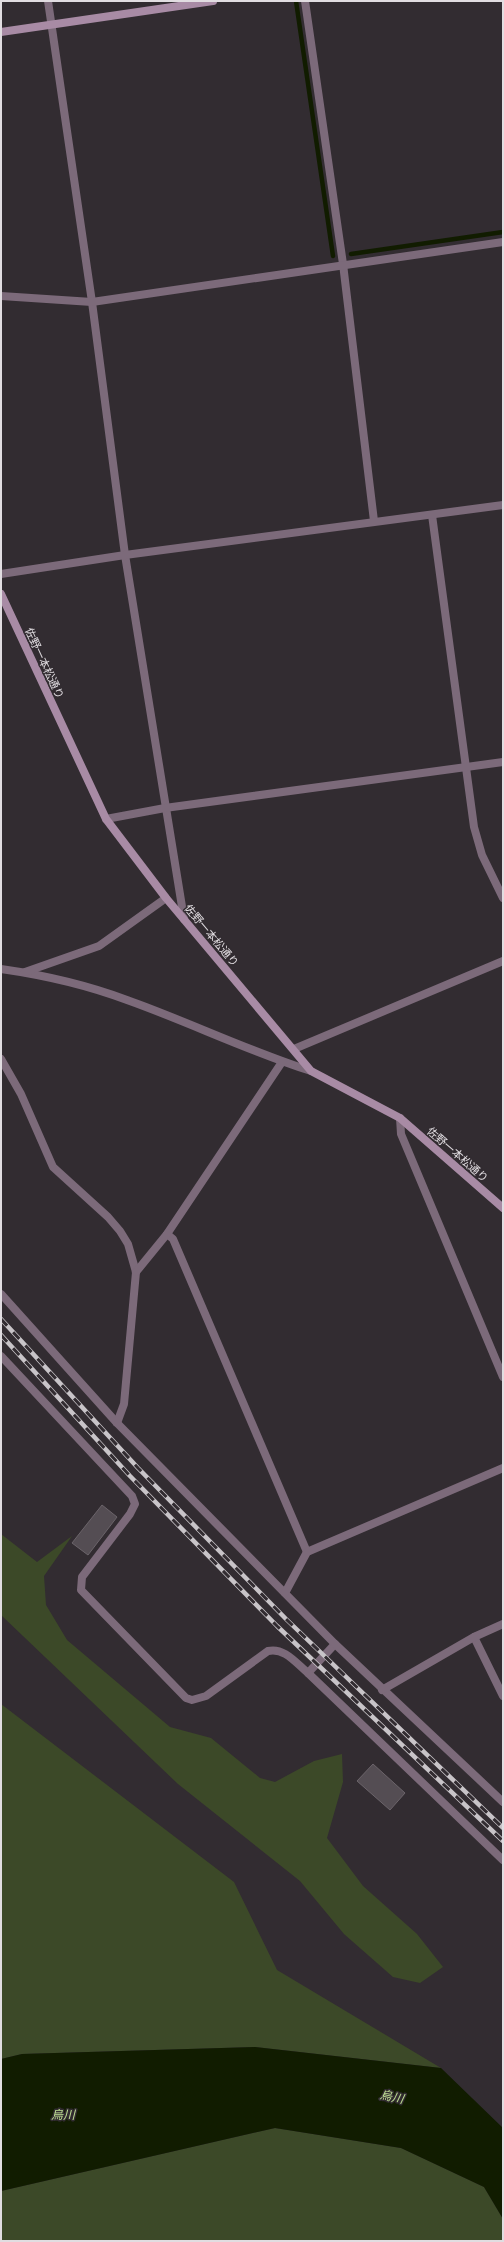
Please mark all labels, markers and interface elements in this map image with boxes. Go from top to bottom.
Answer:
street label: 佐野一本松通り [23,625,67,701]
street label: 佐野一本松通り [182,901,242,969]
street label: 佐野一本松通り [425,1124,491,1184]
water label: 烏川 [379,2087,407,2106]
water label: 烏川 [51,2107,77,2121]

